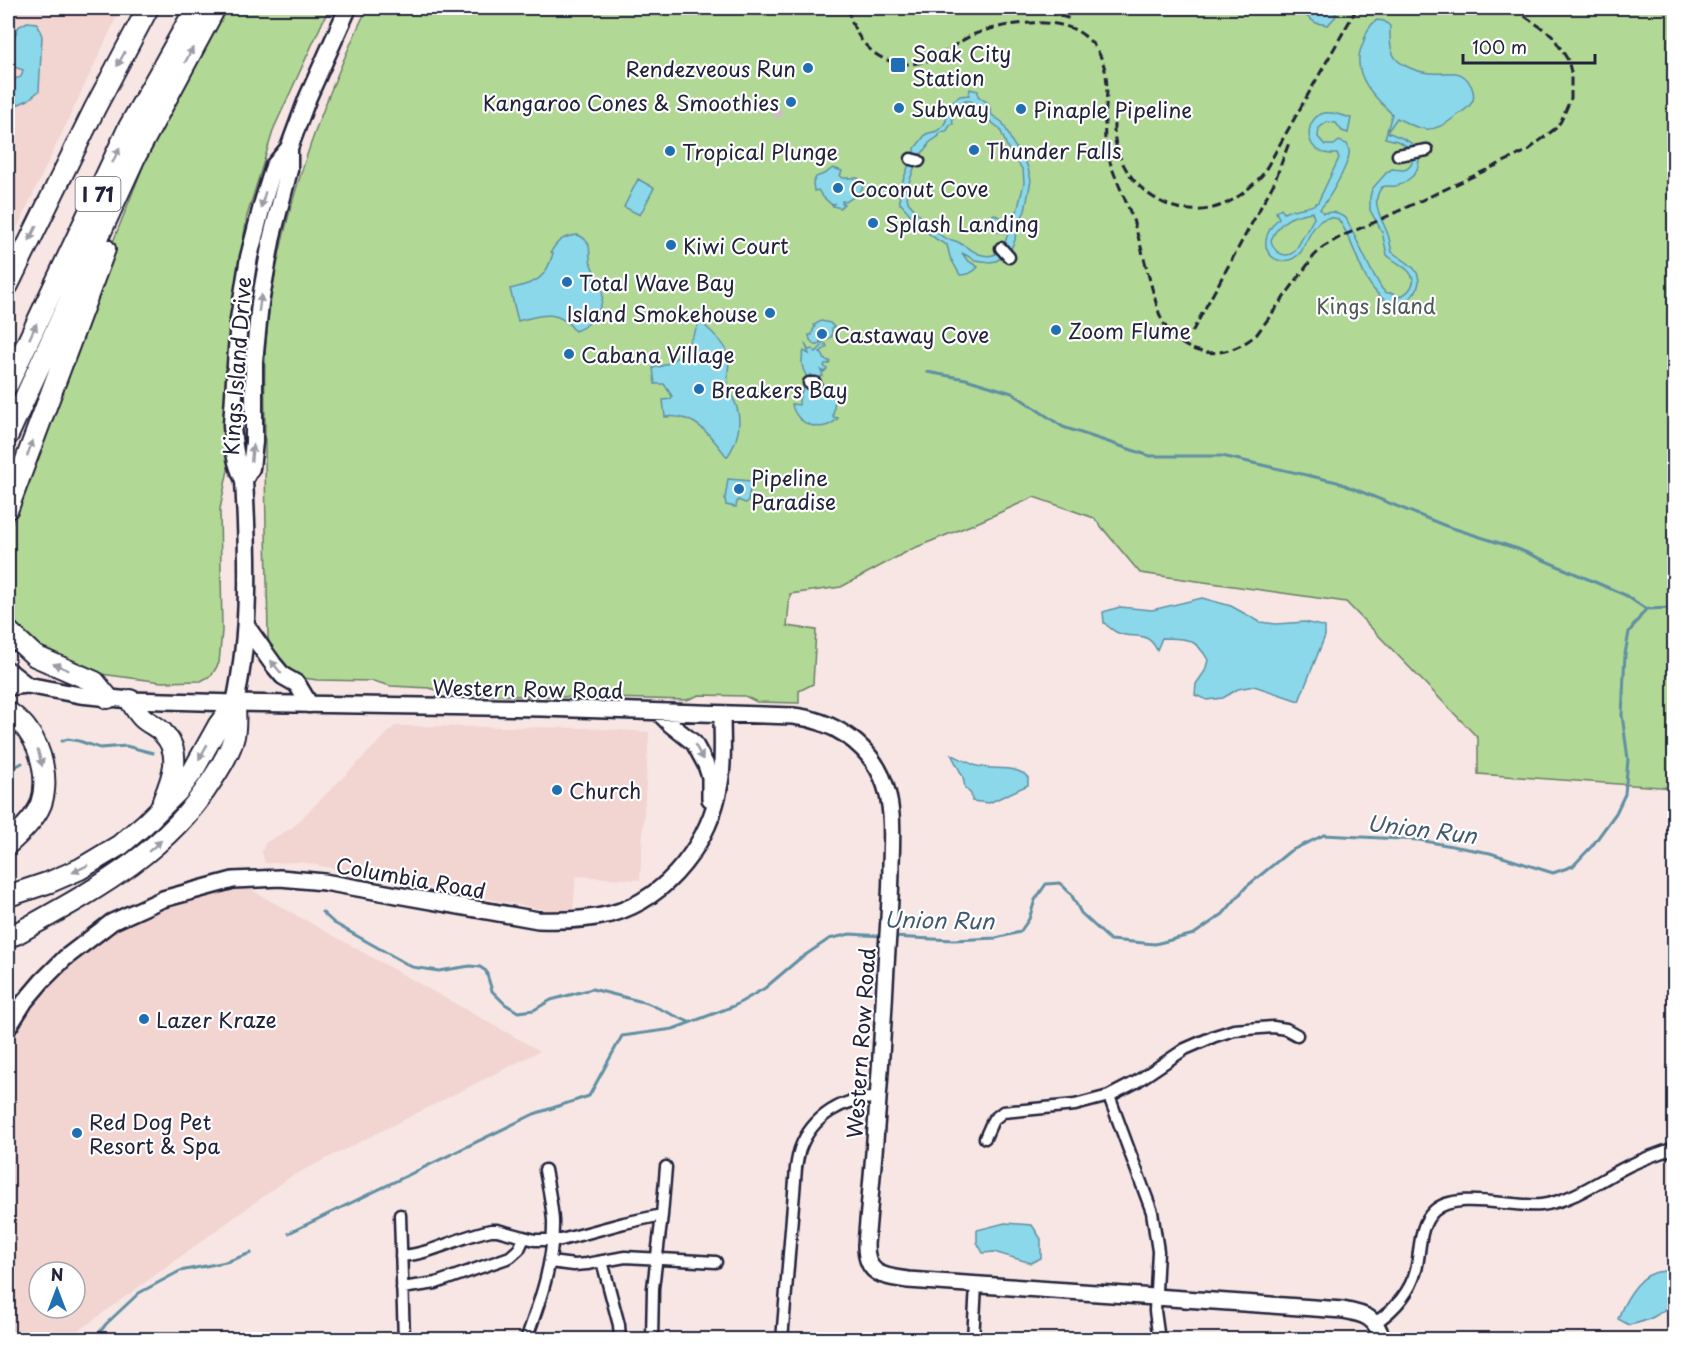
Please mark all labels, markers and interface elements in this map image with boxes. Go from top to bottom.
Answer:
scale bar [1463,27,1595,65]
text: 100 m [1472,33,1527,60]
place label: Soak City Station [912,37,1011,93]
one-way arrow [184,47,194,64]
one-way arrow [116,50,126,68]
place label: Rendezveous Run [625,52,796,84]
marker: Soak City Station [889,56,907,74]
marker: Rendezveous Run [801,61,815,75]
place label: Kangaroo Cones & Smoothies [483,86,779,118]
place label: Subway [911,92,989,124]
place label: Pinaple Pipeline [1033,93,1192,125]
marker: Kangaroo Cones & Smoothies [784,95,798,109]
marker: Subway [892,101,906,115]
marker: Pinaple Pipeline [1014,102,1028,116]
place label: Thunder Falls [986,134,1122,166]
place label: Tropical Plunge [682,135,838,167]
marker: Thunder Falls [967,143,981,157]
marker: Tropical Plunge [663,144,677,158]
one-way arrow [112,147,121,164]
place label: Coconut Cove [850,172,989,204]
road number: I 71 [76,177,120,211]
marker: Coconut Cove [831,181,845,195]
one-way arrow [258,191,268,209]
place label: Splash Landing [885,207,1039,239]
marker: Splash Landing [866,216,880,230]
one-way arrow [28,225,37,242]
place label: Kiwi Court [683,229,789,261]
marker: Kiwi Court [664,238,678,252]
place label: Total Wave Bay [579,266,735,298]
marker: Total Wave Bay [560,275,574,289]
street label: Kings Island Drive [214,276,258,456]
park label: Kings Island [1316,289,1436,321]
one-way arrow [255,293,265,312]
place label: Island Smokehouse [567,297,758,329]
marker: Island Smokehouse [763,306,777,320]
place label: Zoom Flume [1068,314,1191,346]
place label: Castaway Cove [834,318,989,350]
one-way arrow [28,323,37,340]
marker: Zoom Flume [1049,323,1063,337]
marker: Castaway Cove [815,327,829,341]
place label: Cabana Village [581,338,735,370]
marker: Cabana Village [562,347,576,361]
place label: Breakers Bay [711,373,847,405]
marker: Breakers Bay [692,382,706,396]
one-way arrow [25,439,35,457]
one-way arrow [248,443,257,462]
place label: Pipeline Paradise [751,461,836,517]
marker: Pipeline Paradise [732,482,746,496]
one-way arrow [270,660,283,675]
one-way arrow [51,662,69,672]
street label: Western Row Road [432,670,624,706]
one-way arrow [198,744,208,761]
one-way arrow [694,744,704,761]
one-way arrow [36,749,45,767]
place label: Church [569,774,641,806]
marker: Church [550,783,564,797]
water label: Union Run [1365,805,1480,851]
one-way arrow [148,839,163,852]
street label: Columbia Road [334,848,488,906]
one-way arrow [72,864,89,873]
water label: Union Run [884,902,996,936]
street label: Western Row Road [837,947,883,1139]
place label: Lazer Kraze [156,1003,277,1035]
marker: Lazer Kraze [137,1012,151,1026]
place label: Red Dog Pet Resort & Spa [89,1105,220,1161]
marker: Red Dog Pet Resort & Spa [70,1126,84,1140]
north arrow [27,1260,87,1320]
text: N [51,1262,63,1286]

